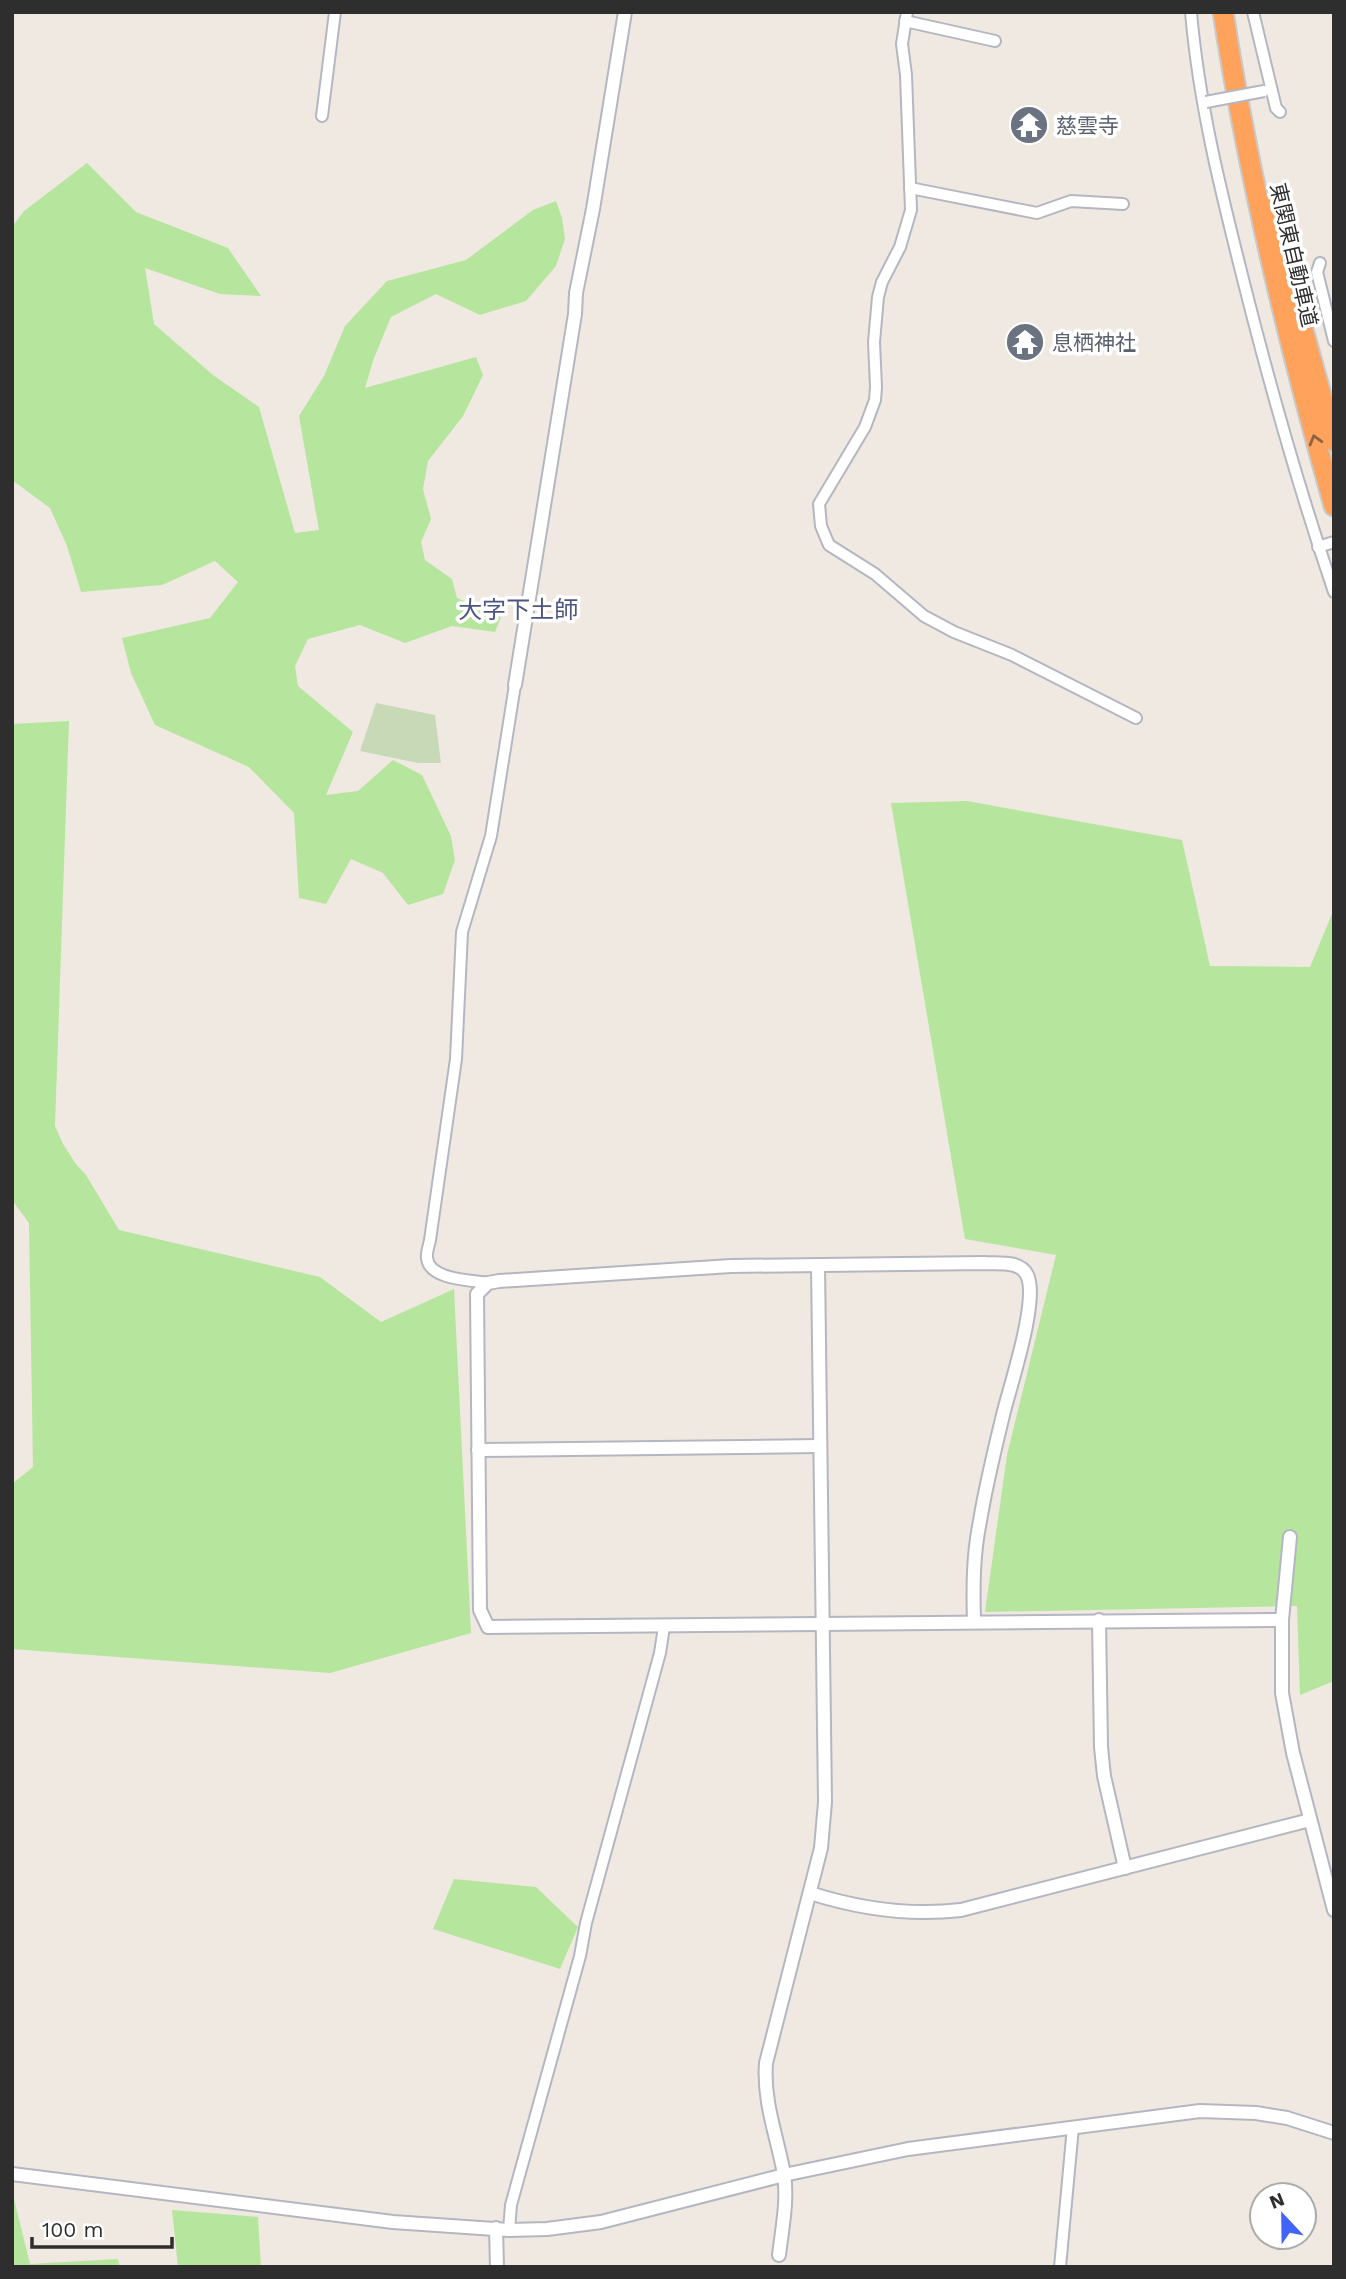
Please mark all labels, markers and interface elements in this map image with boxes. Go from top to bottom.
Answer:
temple icon: 慈雲寺 [1008,104,1050,146]
place label: 慈雲寺 [1056,113,1119,138]
street label: 東関東自動車道 [1265,181,1323,329]
temple icon: 息栖神社 [1004,321,1046,363]
place label: 息栖神社 [1052,330,1136,355]
one-way arrow [1309,434,1324,446]
district label: 大字下土師 [458,596,578,624]
north arrow [1248,2181,1318,2251]
text: N [1266,2187,1288,2214]
scale bar [32,2206,172,2250]
text: 100 m [42,2217,104,2242]

